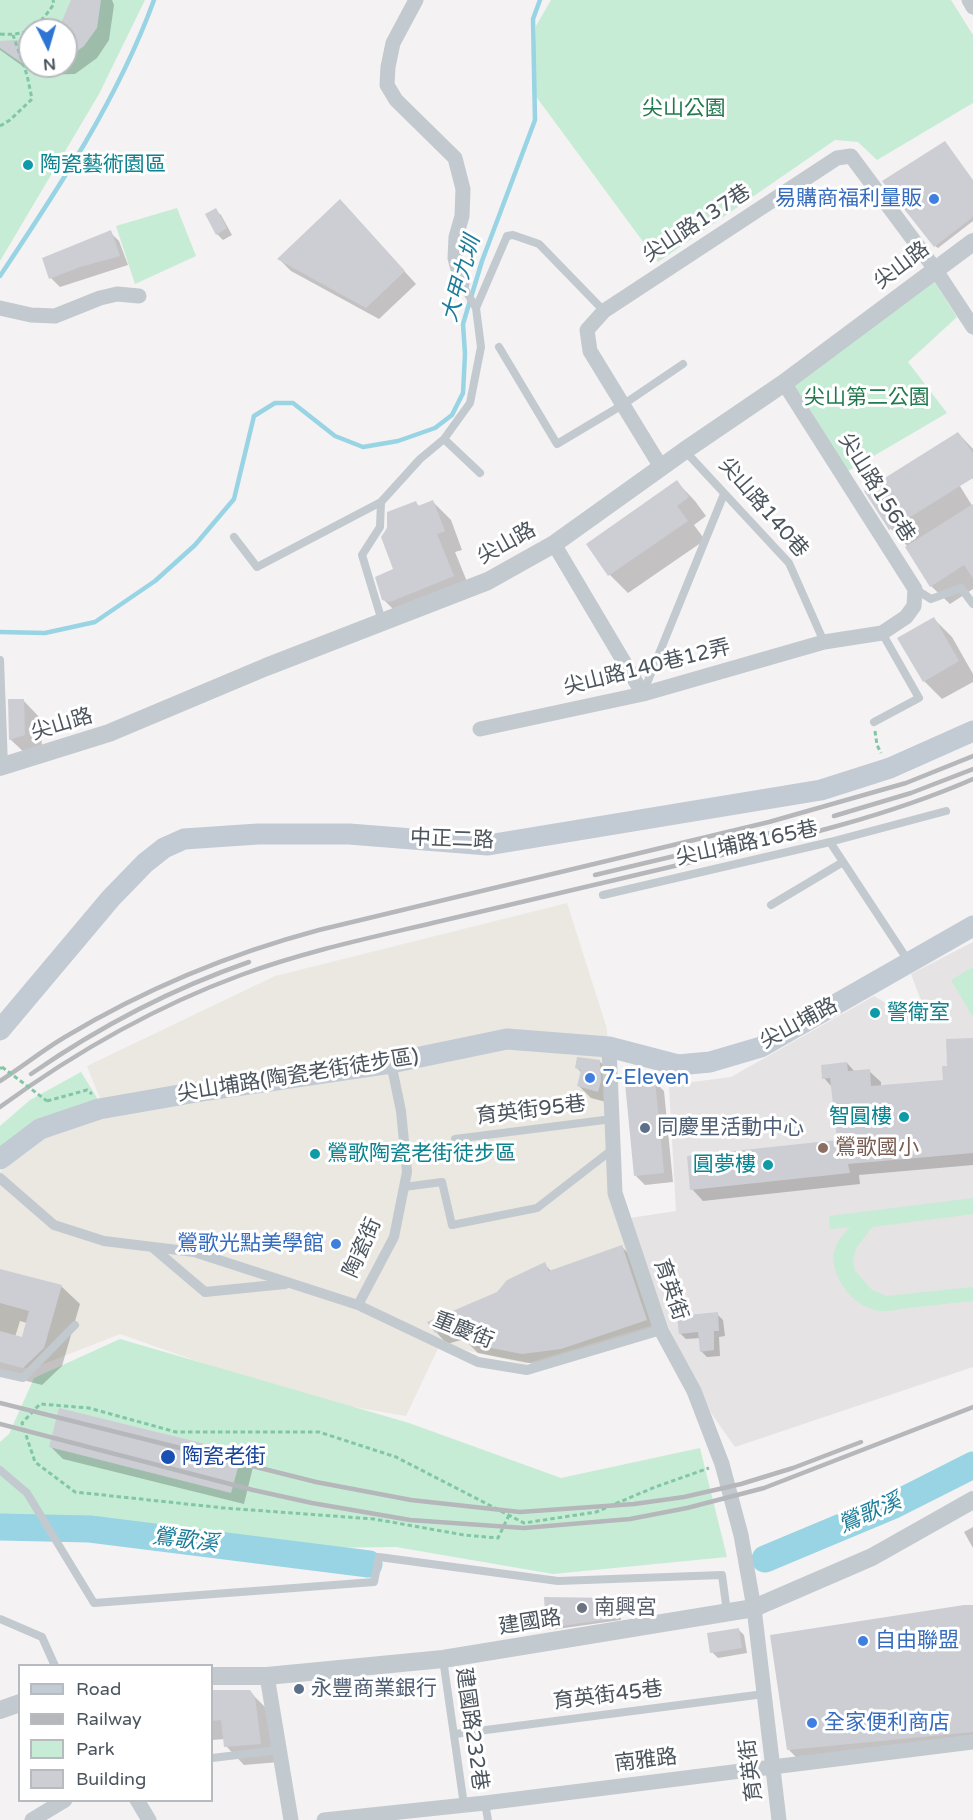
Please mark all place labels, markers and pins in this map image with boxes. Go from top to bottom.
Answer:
place label: 陶瓷藝術園區 [40,152,166,178]
marker: 陶瓷藝術園區 [21,158,35,172]
place label: 易購商福利量販 [775,186,922,212]
marker: 易購商福利量販 [927,192,941,206]
place label: 警衛室 [887,1000,950,1026]
marker: 警衛室 [868,1006,882,1020]
place label: 7-Eleven [602,1065,689,1091]
marker: 7-Eleven [583,1071,597,1085]
place label: 智圓樓 [829,1104,892,1130]
marker: 智圓樓 [897,1110,911,1124]
place label: 同慶里活動中心 [657,1115,804,1141]
marker: 同慶里活動中心 [638,1121,652,1135]
place label: 鶯歌國小 [835,1135,919,1161]
place label: 鶯歌陶瓷老街徒步區 [327,1141,516,1167]
marker: 鶯歌國小 [816,1141,830,1155]
marker: 鶯歌陶瓷老街徒步區 [308,1147,322,1161]
place label: 圓夢樓 [693,1152,756,1178]
marker: 圓夢樓 [761,1158,775,1172]
place label: 鶯歌光點美學館 [177,1231,324,1257]
marker: 鶯歌光點美學館 [329,1237,343,1251]
place label: 陶瓷老街 [182,1444,266,1470]
marker: 陶瓷老街 [159,1448,177,1466]
place label: 南興宮 [594,1595,657,1621]
marker: 南興宮 [575,1601,589,1615]
place label: 自由聯盟 [875,1628,959,1654]
marker: 自由聯盟 [856,1634,870,1648]
place label: 永豐商業銀行 [311,1676,437,1702]
marker: 永豐商業銀行 [292,1682,306,1696]
place label: 全家便利商店 [824,1710,950,1736]
marker: 全家便利商店 [805,1716,819,1730]

